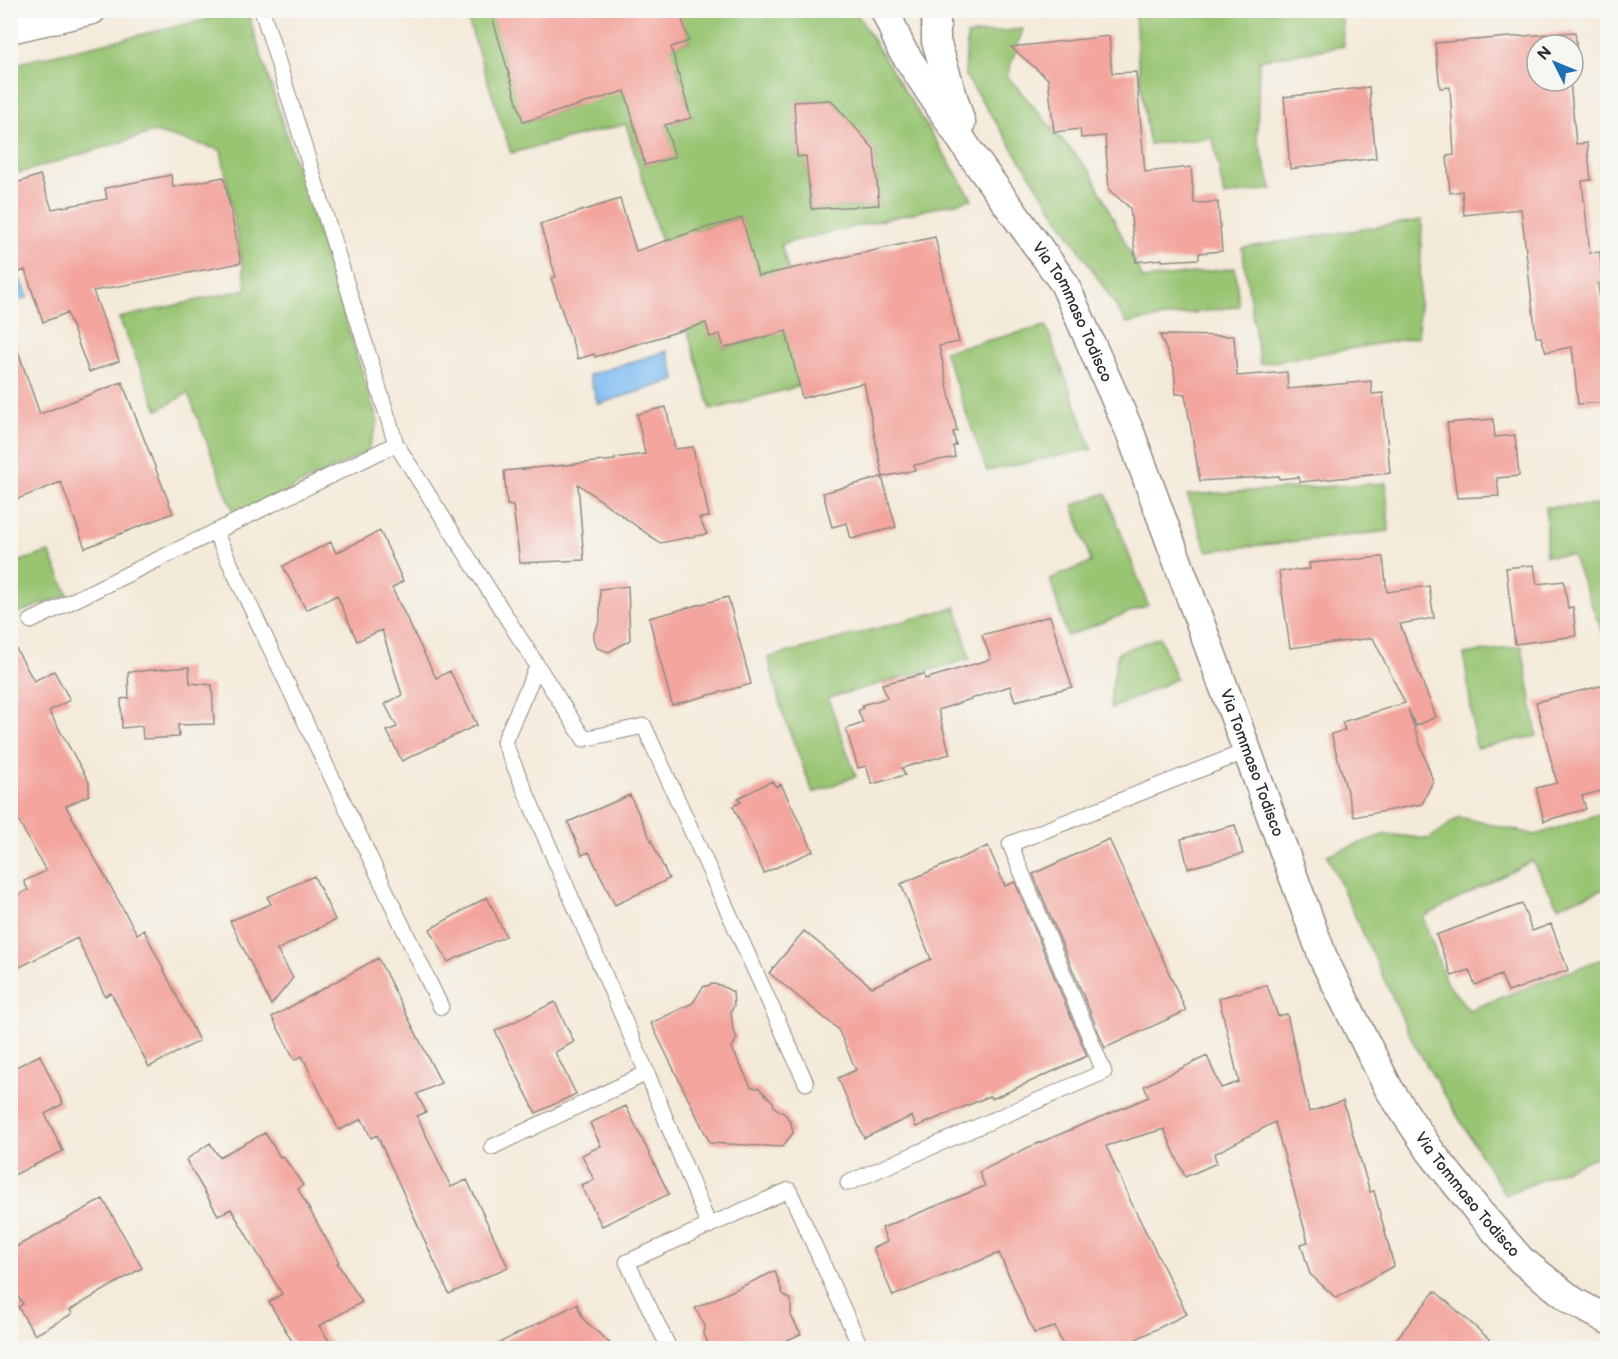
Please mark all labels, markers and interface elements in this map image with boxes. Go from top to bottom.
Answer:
north arrow [1525,33,1585,93]
text: N [1534,43,1556,65]
street label: Via Tommaso Todisco [1028,238,1116,385]
street label: Via Tommaso Todisco [1216,687,1287,839]
street label: Via Tommaso Todisco [1411,1129,1524,1261]

